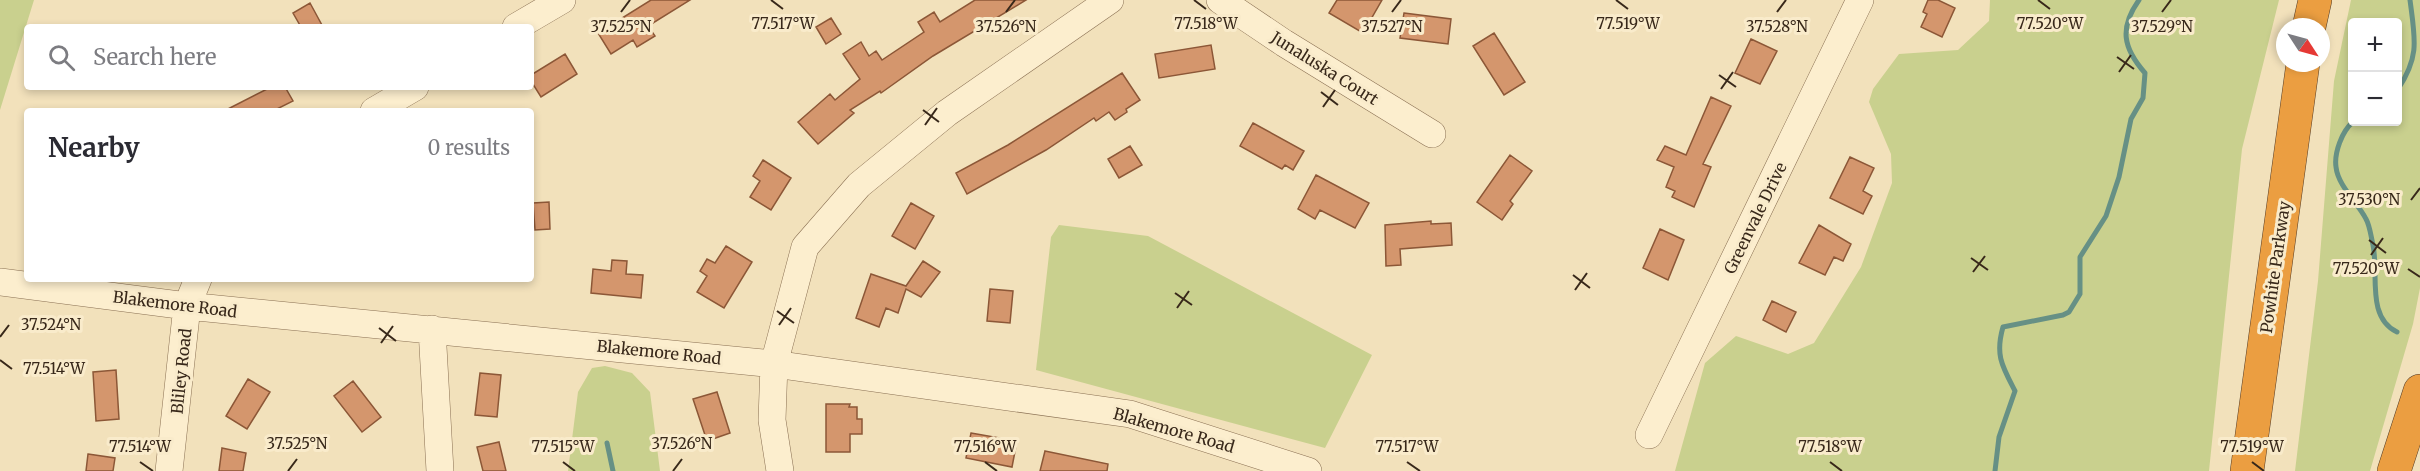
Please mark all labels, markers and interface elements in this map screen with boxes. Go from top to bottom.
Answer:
text: 77.517°W [751,14,816,33]
text: 77.518°W [1174,14,1239,33]
text: 77.519°W [1596,14,1661,33]
text: 77.520°W [2017,14,2084,33]
text: 37.525°N [591,17,652,36]
text: 37.526°N [976,17,1037,36]
text: 37.527°N [1361,17,1423,36]
text: 37.528°N [1746,17,1808,36]
text: 37.529°N [2131,17,2193,36]
north arrow [2276,18,2330,72]
map controls [2348,18,2402,126]
button: + [2348,18,2402,72]
search box [24,24,534,90]
street label: Junaluska Court [1267,27,1383,109]
icon: search [45,41,78,74]
text: Search here [93,43,216,71]
button: − [2348,72,2402,126]
text: Nearby [48,131,140,164]
text: 0 results [427,135,510,160]
street label: Greenvale Drive [1719,159,1791,277]
text: 37.530°N [2338,190,2400,209]
street label: Powhite Parkway [2256,199,2294,334]
text: 77.520°W [2333,259,2400,278]
street label: Blakemore Road [112,286,239,322]
text: 37.524°N [21,315,82,334]
street label: Bliley Road [167,327,195,415]
street label: Blakemore Road [596,336,723,369]
text: 77.514°W [23,359,86,378]
street label: Blakemore Road [1111,403,1237,457]
text: 37.525°N [267,434,328,453]
text: 37.526°N [652,434,713,453]
text: 77.514°W [109,437,172,456]
text: 77.515°W [532,437,596,456]
text: 77.516°W [954,437,1017,456]
text: 77.517°W [1375,437,1440,456]
text: 77.518°W [1798,437,1863,456]
text: 77.519°W [2220,437,2285,456]

